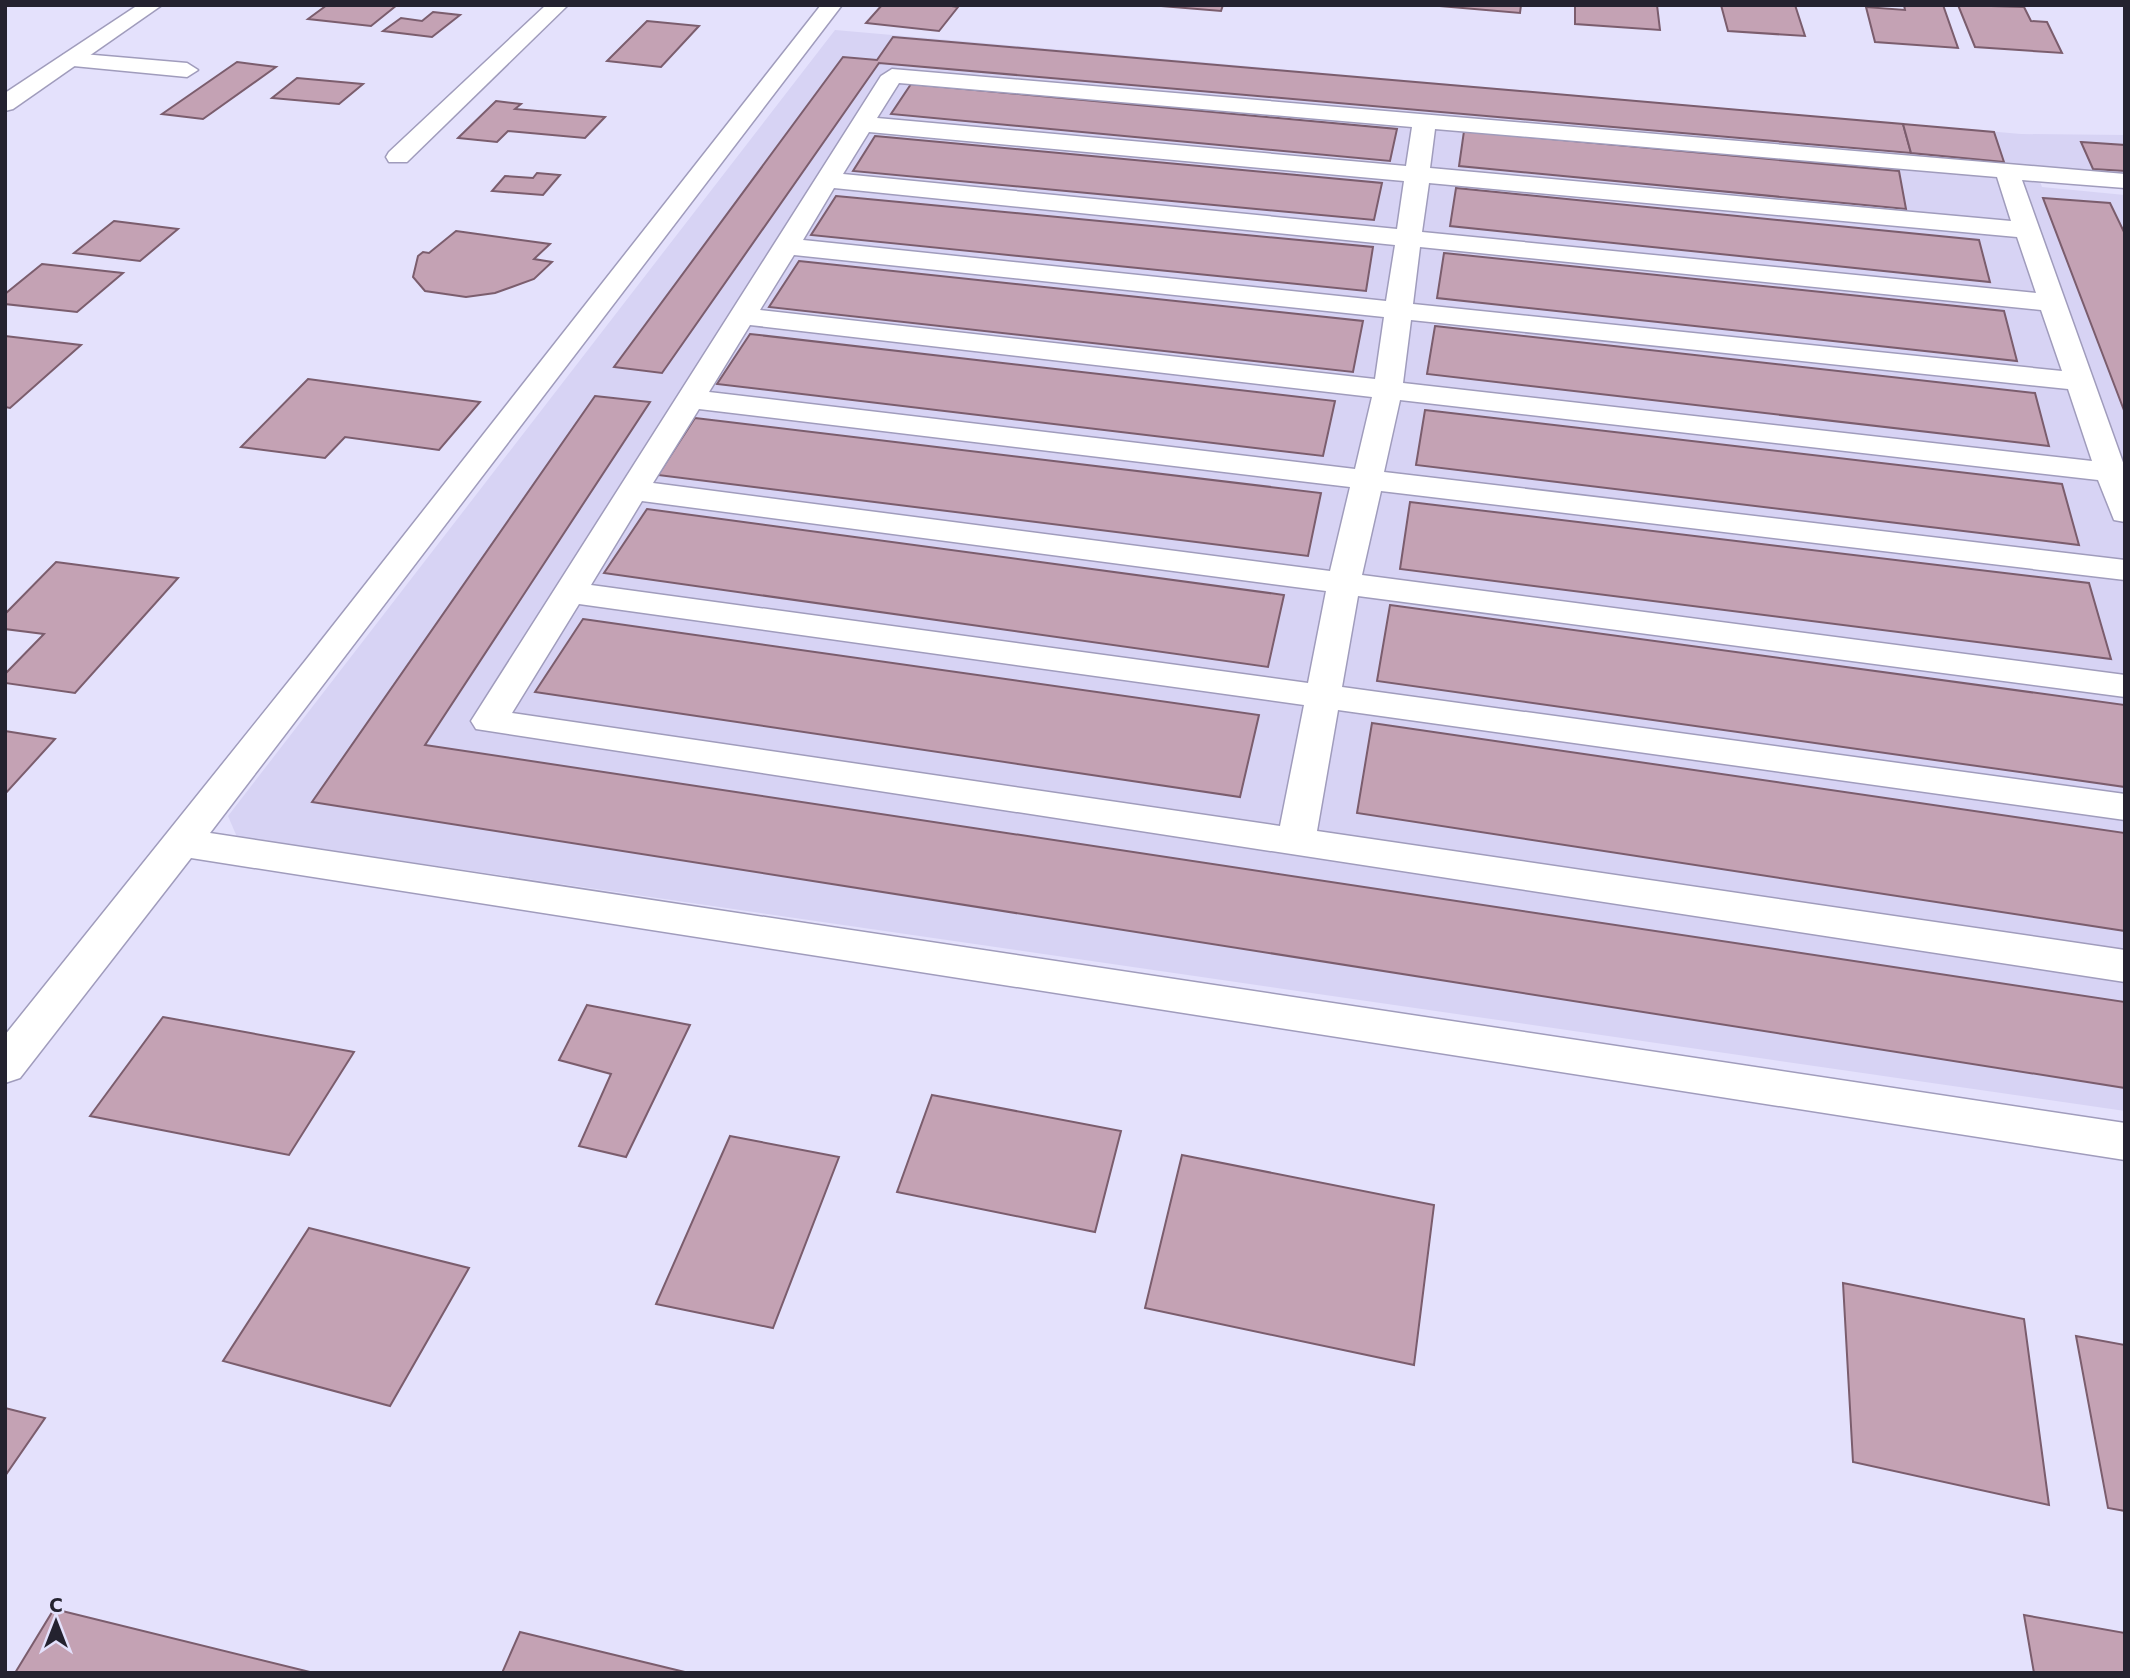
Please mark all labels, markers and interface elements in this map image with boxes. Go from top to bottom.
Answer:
north arrow [21,1587,91,1657]
text: С [49,1594,63,1616]

